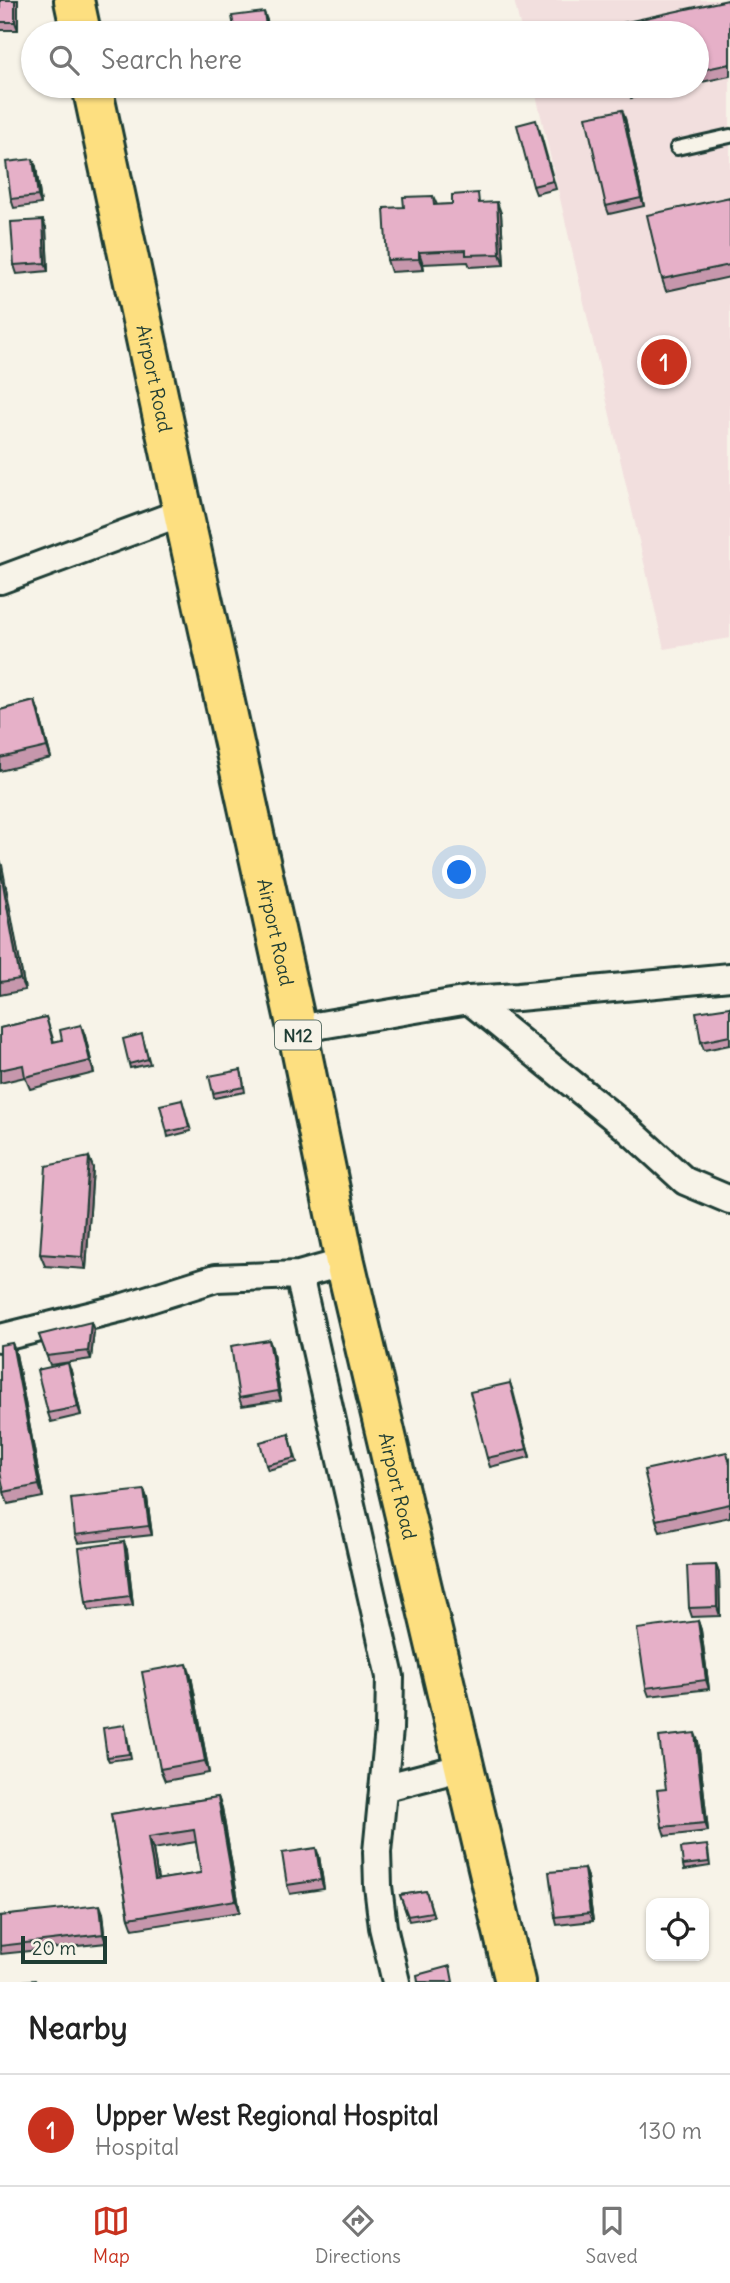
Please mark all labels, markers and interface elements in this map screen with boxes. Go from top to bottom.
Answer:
search box [21,21,709,98]
icon: search [45,41,83,79]
text: Search here [101,43,242,76]
street label: Airport Road [131,323,178,434]
pin: 1 [641,336,687,388]
your location [442,855,476,889]
street label: Airport Road [252,876,299,988]
road number: N12 [275,1020,321,1050]
street label: Airport Road [374,1430,422,1542]
map controls [646,1898,709,1961]
button: locate [646,1898,709,1961]
scale bar [21,1933,107,1965]
text: 20 m [32,1936,76,1960]
text: Nearby [28,2009,128,2047]
text: Upper West Regional Hospital [95,2099,439,2132]
text: 1 [46,2116,56,2145]
text: 130 m [639,2116,702,2145]
text: Hospital [95,2132,179,2161]
tab: Map [92,2202,130,2268]
tab: Directions [315,2202,401,2268]
tab: Saved [586,2202,638,2268]

